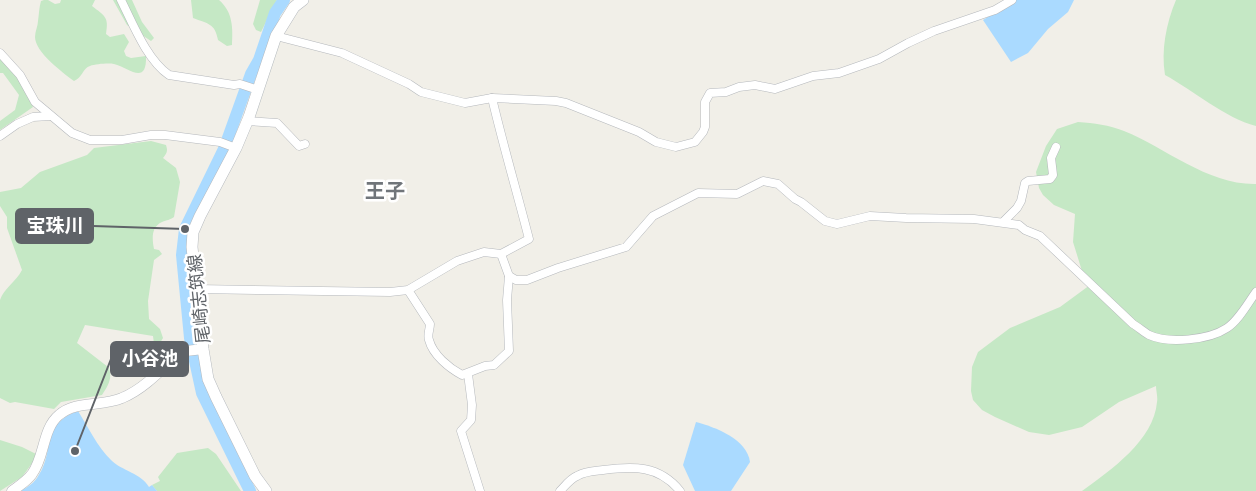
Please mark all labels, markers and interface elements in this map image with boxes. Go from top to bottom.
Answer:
district label: 王子 [365,178,405,202]
callout: 宝珠川 [16,209,93,243]
text: 宝珠川 [26,213,84,236]
street label: 尾崎志筑線 [182,253,214,345]
callout: 小谷池 [111,342,188,376]
text: 小谷池 [121,346,179,369]

